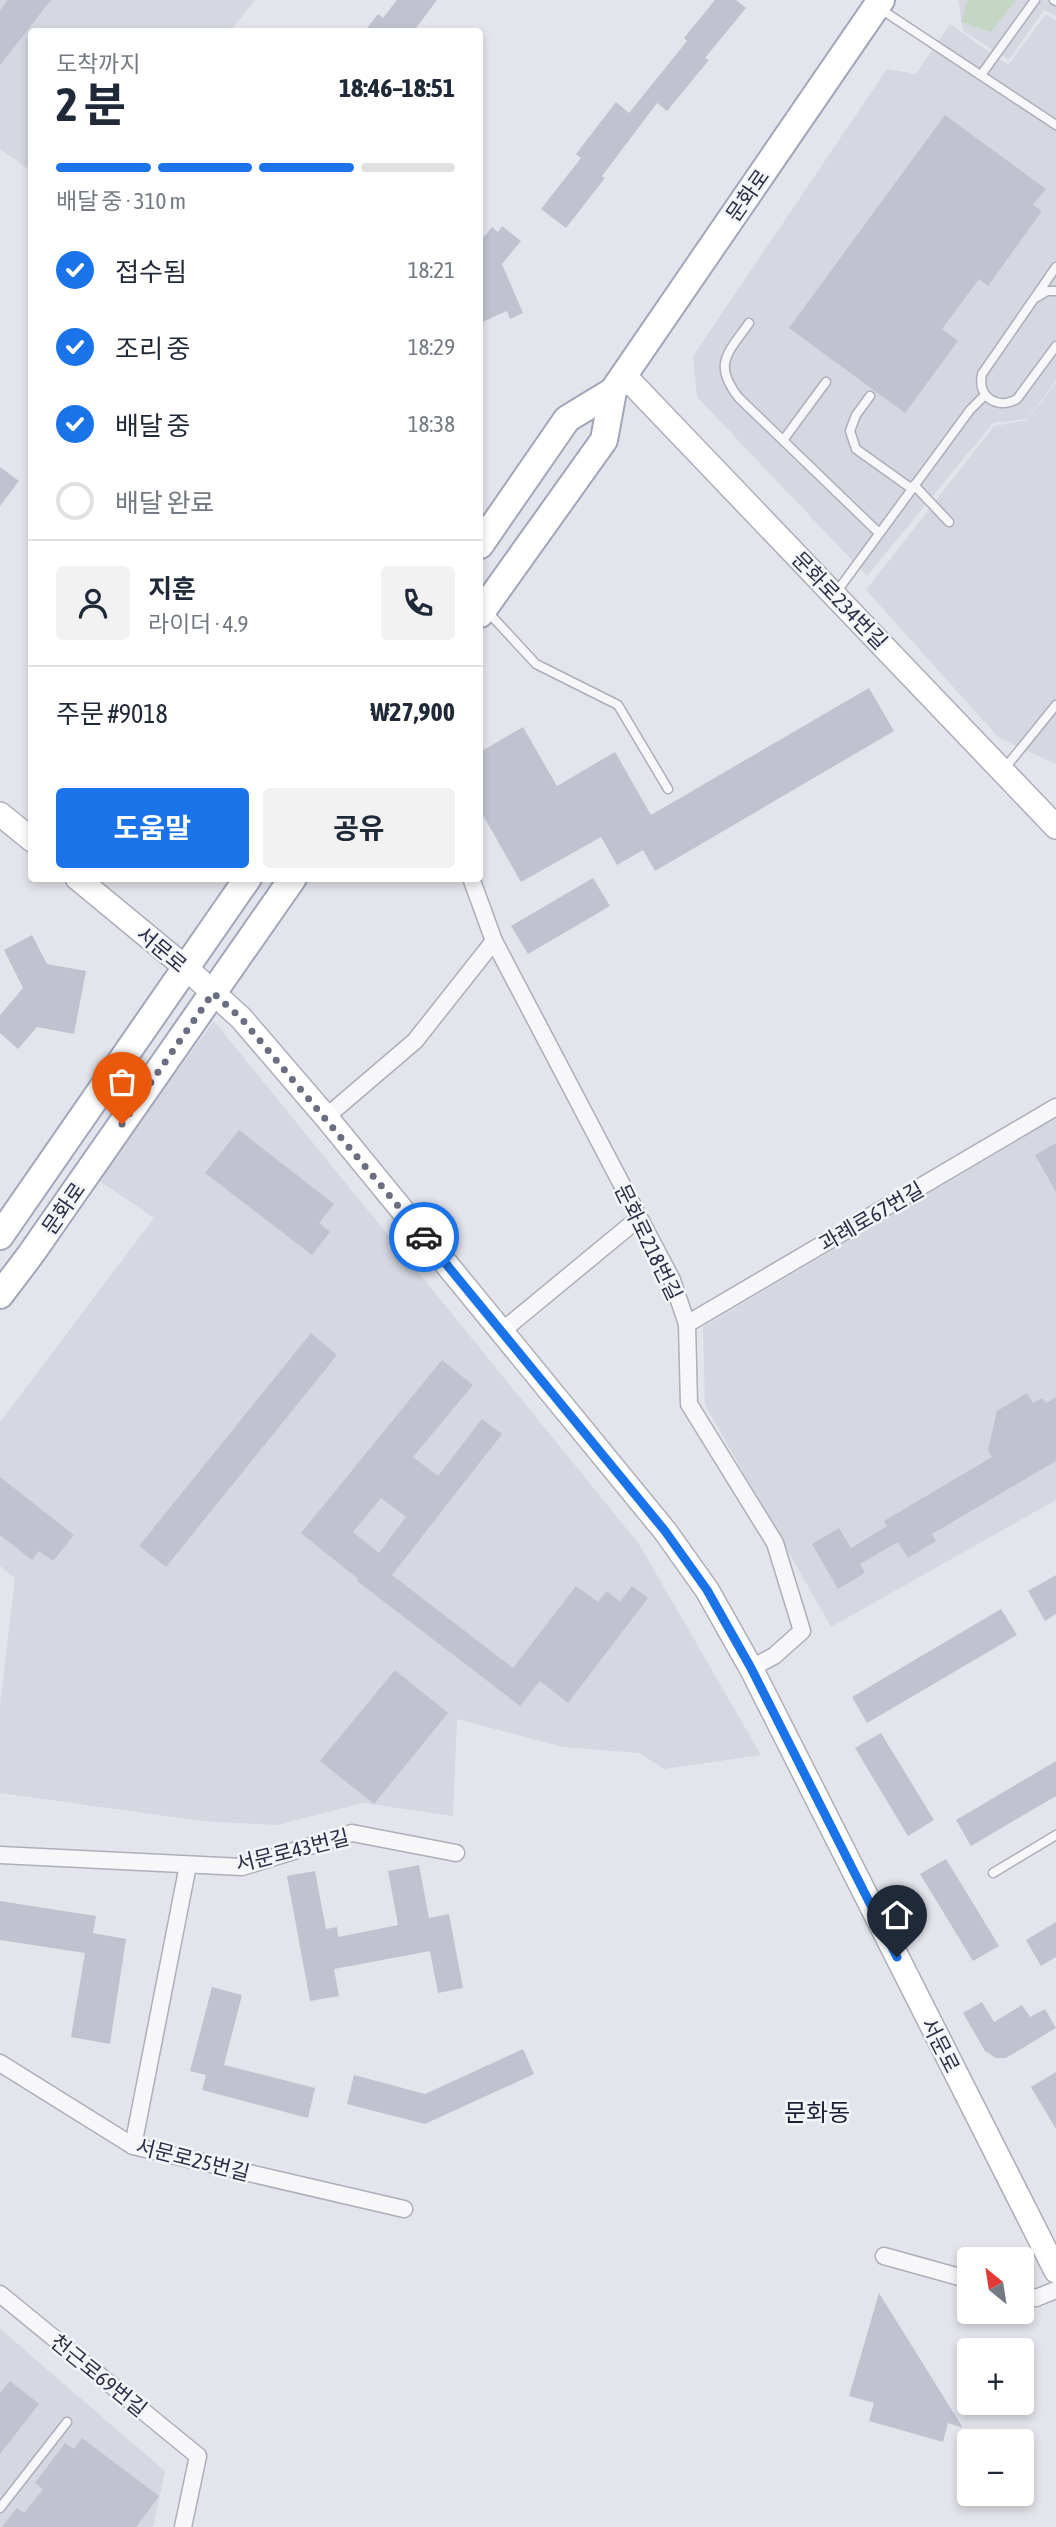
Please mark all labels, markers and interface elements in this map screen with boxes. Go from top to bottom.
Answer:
text: 도착까지 [56,51,141,77]
text: 18:46–18:51 [339,73,455,103]
text: 2 분 [56,78,126,131]
street label: 문화로 [721,164,773,226]
text: 배달 중 · 310 m [56,188,186,214]
icon: check [56,251,94,289]
text: 접수됨 [115,257,187,287]
text: 18:21 [408,257,455,283]
icon: check [56,328,94,366]
text: 조리 중 [115,334,190,364]
text: 18:29 [408,334,455,360]
icon: check [56,405,94,443]
text: 배달 중 [115,411,190,441]
text: 18:38 [408,411,455,437]
text: 배달 완료 [115,488,214,518]
street label: 문화로234번길 [788,546,892,654]
button: person [56,566,130,640]
button: phone [381,566,455,640]
text: 지훈 [148,574,196,604]
text: 라이더 · 4.9 [148,611,248,637]
text: ₩27,900 [370,697,455,727]
text: 주문 #9018 [56,699,168,729]
button: 도움말 [56,788,249,868]
button: 공유 [263,788,455,868]
street label: 서문로 [132,921,192,977]
pin [92,1052,152,1124]
icon: bag [103,1063,141,1101]
street label: 문화로 [37,1177,89,1239]
street label: 과례로67번길 [815,1177,927,1255]
street label: 문화로218번길 [611,1180,687,1304]
courier [389,1202,459,1272]
icon: car [405,1218,443,1256]
street label: 서문로43번길 [233,1824,351,1876]
pin [867,1885,927,1957]
icon: home [878,1896,916,1934]
street label: 서문로 [917,2014,965,2076]
district label: 문화동 [784,2099,850,2126]
street label: 서문로25번길 [134,2133,252,2185]
north arrow [957,2247,1034,2324]
map controls [957,2247,1034,2506]
street label: 천근로69번길 [46,2329,152,2421]
button: + [957,2338,1034,2415]
button: − [957,2429,1034,2506]

